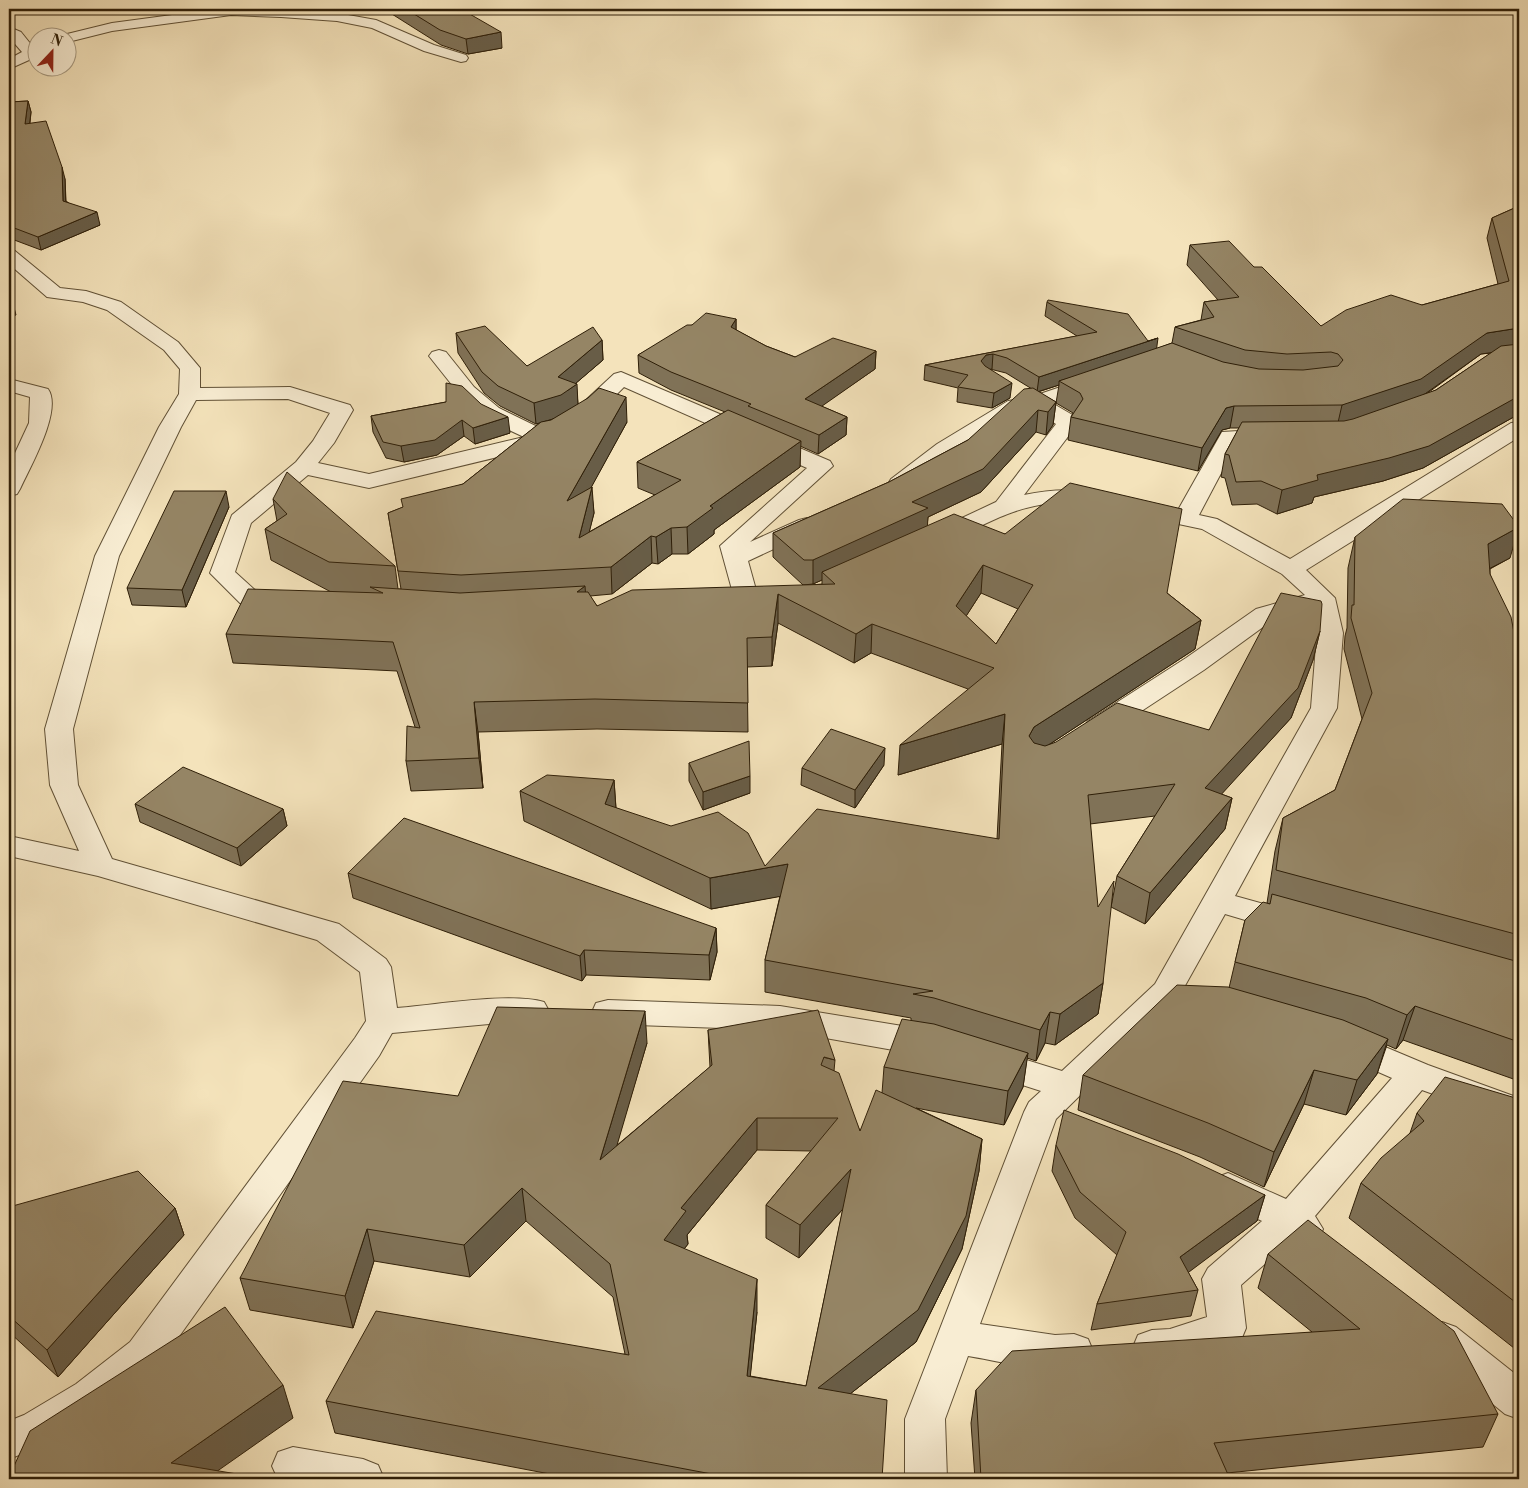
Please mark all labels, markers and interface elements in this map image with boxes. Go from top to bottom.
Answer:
north arrow [28,28,78,78]
text: N [48,30,65,51]

